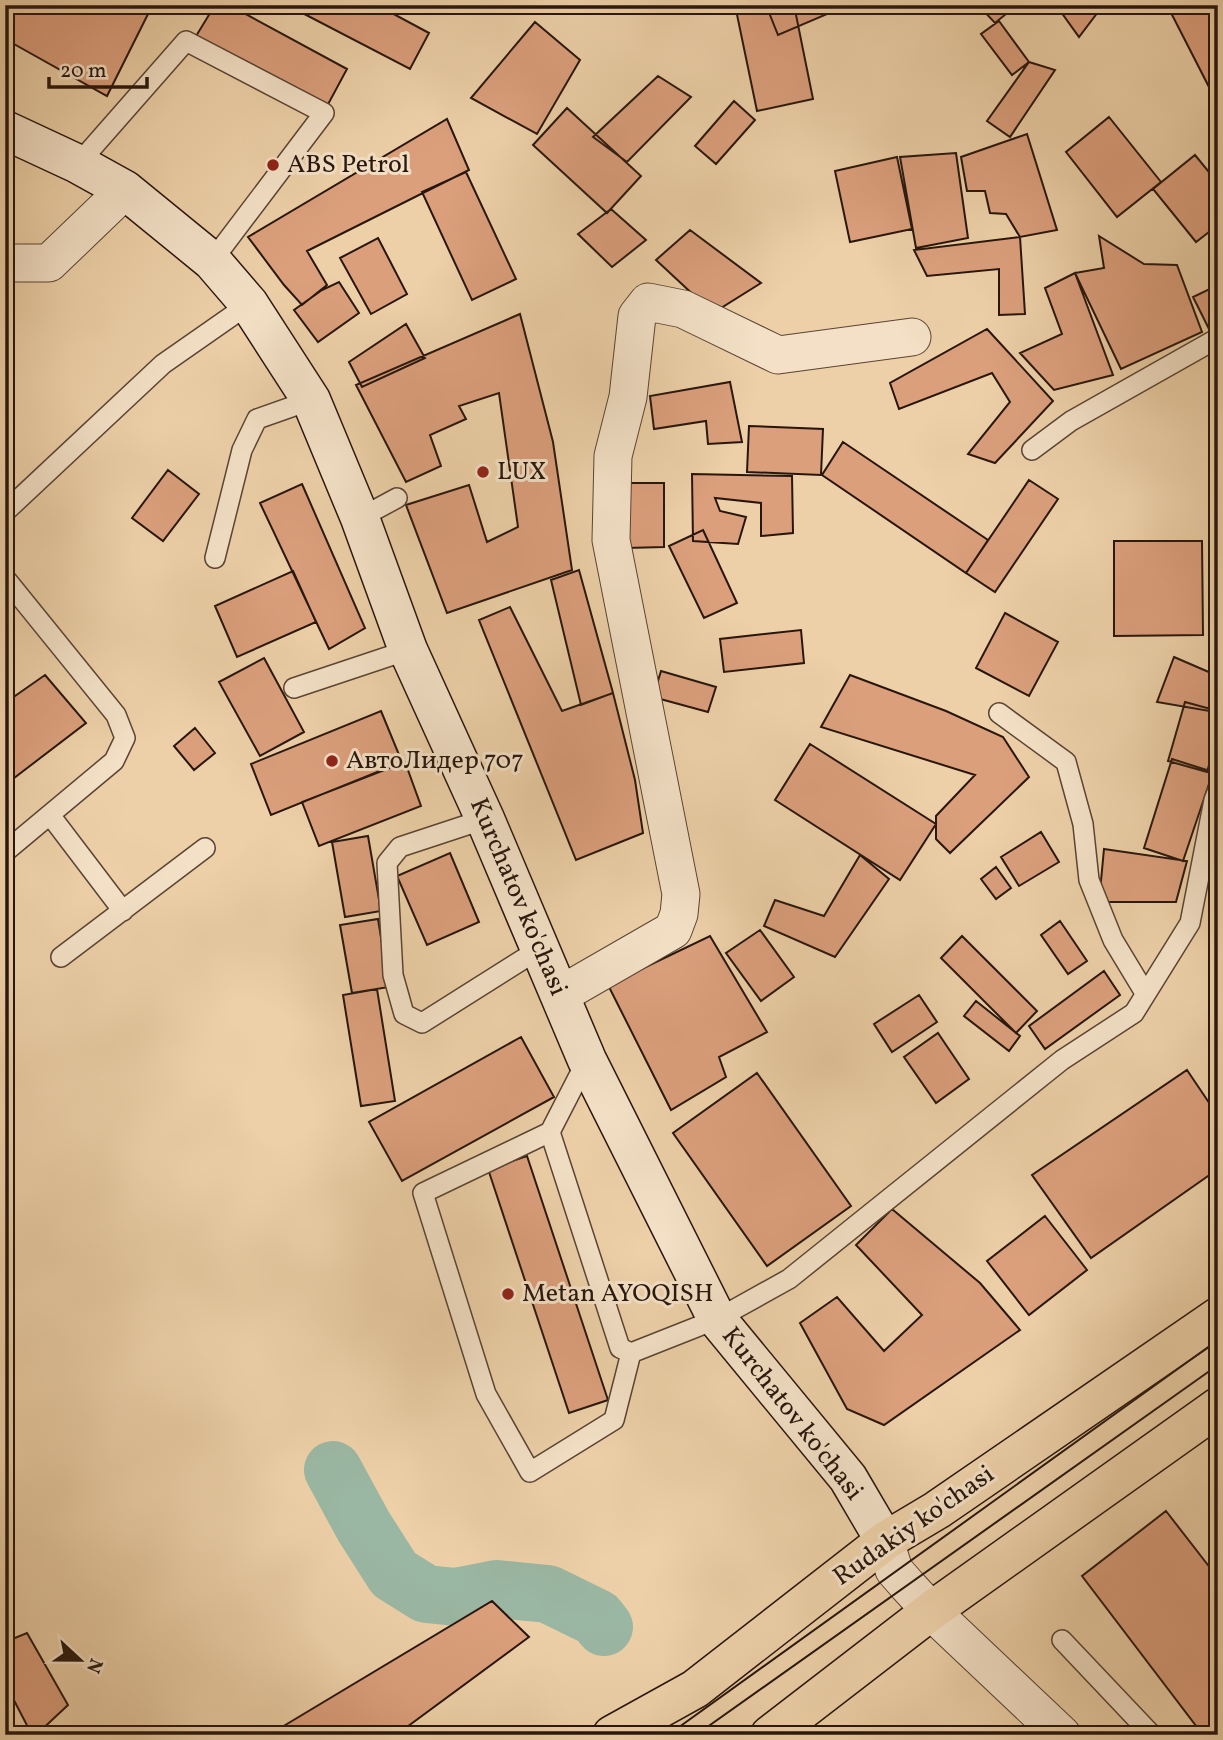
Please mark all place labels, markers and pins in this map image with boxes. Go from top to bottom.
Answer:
place label: ABS Petrol [287,147,409,183]
marker: ABS Petrol [265,157,281,173]
place label: LUX [497,454,546,490]
marker: LUX [475,464,491,480]
place label: АвтоЛидер 707 [346,743,524,779]
marker: АвтоЛидер 707 [324,753,340,769]
place label: Metan AYOQISH [522,1276,714,1312]
marker: Metan AYOQISH [500,1286,516,1302]

